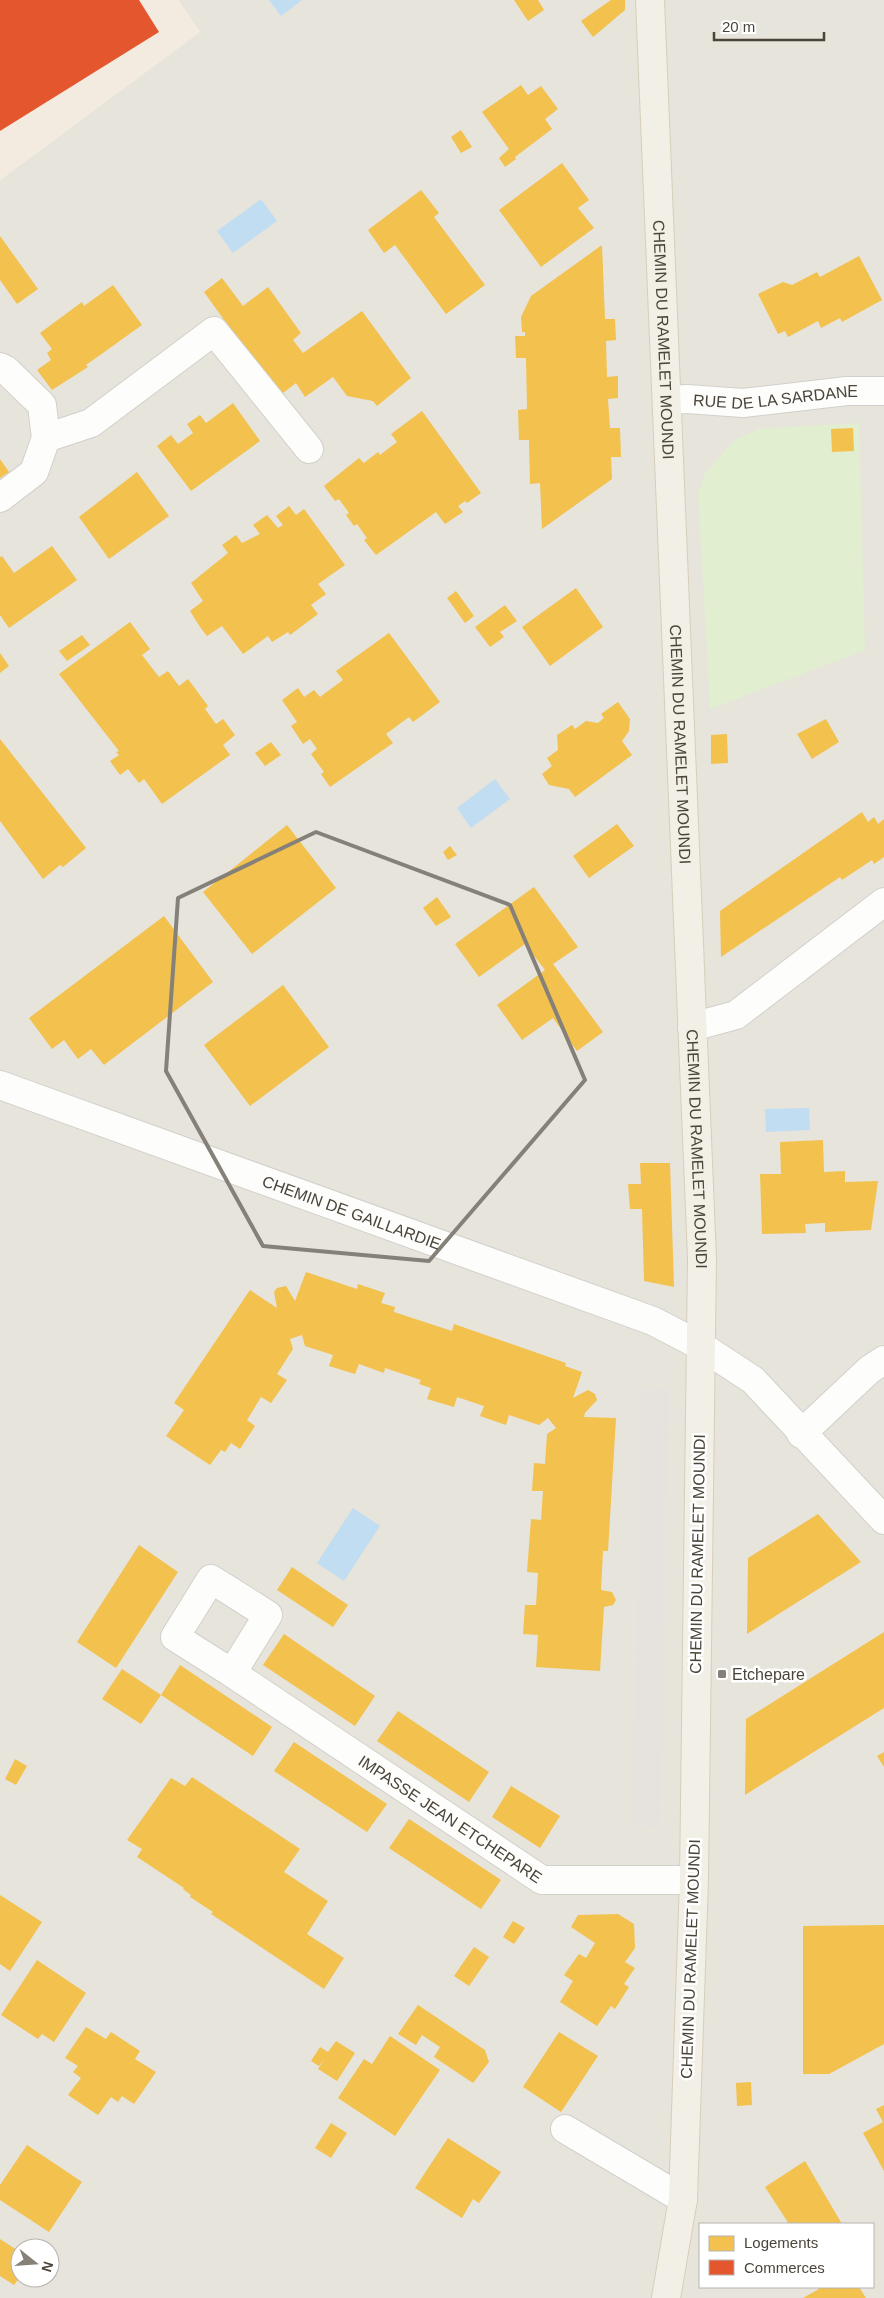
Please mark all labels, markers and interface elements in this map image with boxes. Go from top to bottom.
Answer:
scale bar [714,10,824,42]
text: 20 m [722,18,755,35]
street label: CHEMIN DU RAMELET MOUNDI [650,220,677,460]
street label: RUE DE LA SARDANE [693,383,858,412]
street label: CHEMIN DU RAMELET MOUNDI [667,624,694,865]
street label: CHEMIN DU RAMELET MOUNDI [684,1029,710,1269]
street label: CHEMIN DE GAILLARDIE [260,1173,443,1253]
street label: CHEMIN DU RAMELET MOUNDI [687,1434,708,1674]
place label: Etchepare [732,1666,805,1683]
marker: Etchepare [716,1668,728,1680]
street label: IMPASSE JEAN ETCHEPARE [355,1752,545,1886]
street label: CHEMIN DU RAMELET MOUNDI [678,1839,703,2079]
legend [699,2223,874,2288]
text: Logements [744,2234,818,2251]
north arrow [10,2238,60,2288]
text: Commerces [744,2259,825,2276]
text: N [38,2260,57,2274]

